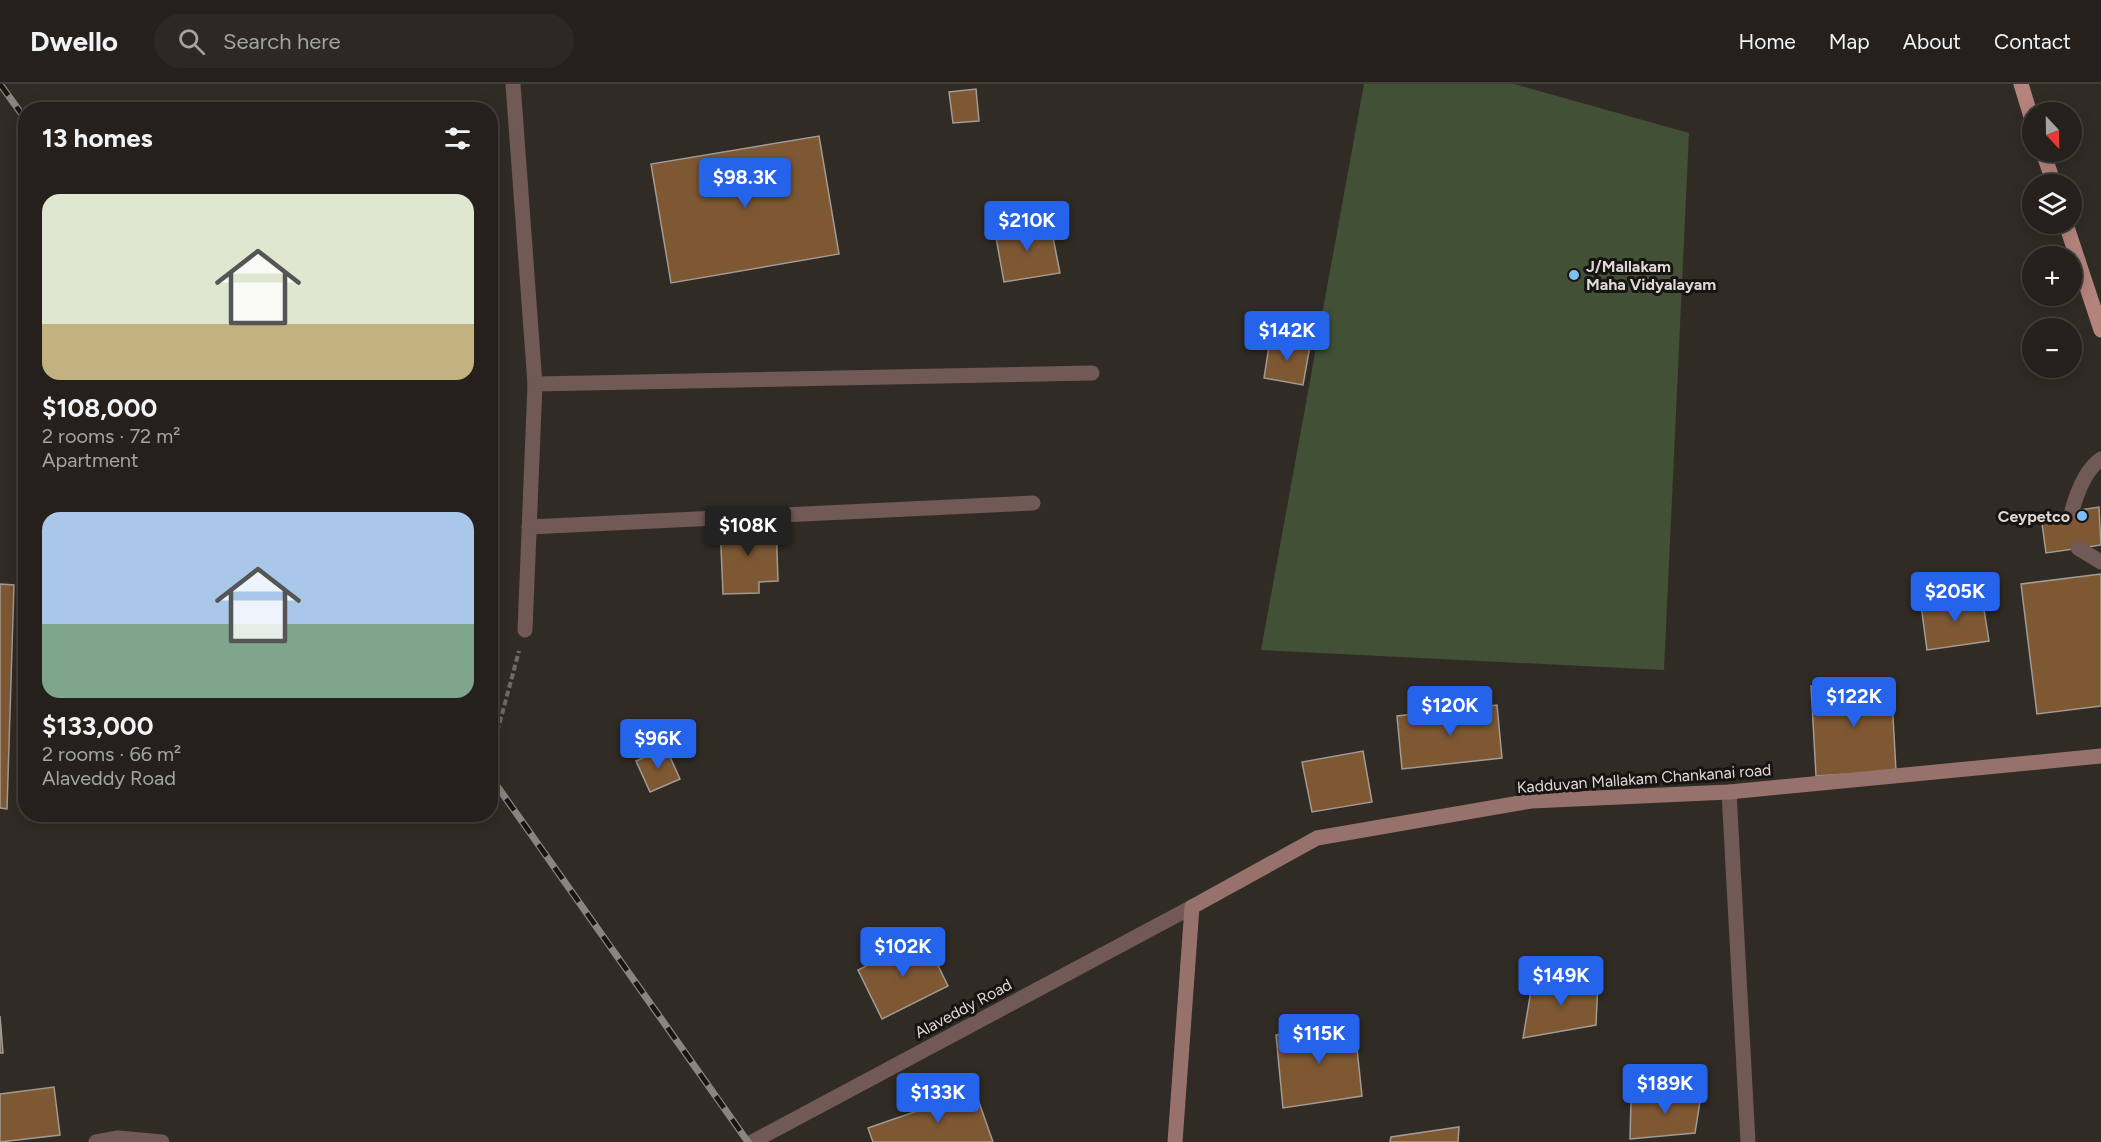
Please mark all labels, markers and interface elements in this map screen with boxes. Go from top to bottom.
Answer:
search box [154,14,574,68]
text: Dwello [30,24,118,58]
icon: search [175,25,208,58]
text: Search here [223,28,341,55]
text: Home [1739,29,1796,54]
text: Map [1829,29,1870,54]
text: About [1903,29,1961,54]
text: Contact [1994,29,2071,54]
north arrow [2022,102,2082,162]
map controls [2022,102,2082,378]
text: 13 homes [42,122,153,154]
icon: filters [441,122,474,155]
pin: $98.3K [696,158,794,209]
text: $98.3K [713,165,777,189]
button: layers [2022,174,2082,234]
pin: $210K [985,201,1069,252]
text: $210K [998,208,1056,232]
icon: home [204,233,312,341]
button: + [2022,246,2082,306]
place label: J/Mallakam Maha Vidyalayam [1586,257,1716,294]
marker: J/Mallakam Maha Vidyalayam [1567,268,1581,282]
pin: $142K [1245,311,1329,362]
text: $142K [1258,318,1316,342]
button: − [2022,318,2082,378]
text: $108,000 [42,392,157,424]
text: 2 rooms · 72 m² [42,424,180,448]
text: Apartment [42,448,139,472]
pin: $108K [706,506,790,557]
place label: Ceypetco [1998,507,2070,526]
marker: Ceypetco [2075,509,2089,523]
text: $108K [719,513,777,537]
icon: home [204,551,312,659]
pin: $205K [1913,572,1997,623]
text: $205K [1925,579,1985,603]
pin: $122K [1812,677,1896,728]
text: $122K [1826,684,1882,708]
pin: $120K [1408,686,1492,737]
text: $120K [1421,693,1479,717]
text: $133,000 [42,710,154,742]
pin: $96K [622,719,694,770]
text: $96K [634,726,682,750]
text: 2 rooms · 66 m² [42,742,181,766]
street label: Kadduvan Mallakam Chankanai road [1516,760,1772,797]
text: Alaveddy Road [42,766,176,790]
pin: $102K [861,927,945,978]
text: $102K [874,934,932,958]
pin: $149K [1519,956,1603,1007]
text: $149K [1532,963,1590,987]
street label: Alaveddy Road [911,975,1015,1042]
pin: $115K [1277,1014,1361,1065]
text: $115K [1293,1021,1345,1045]
pin: $189K [1623,1064,1707,1115]
text: $189K [1637,1071,1693,1095]
pin: $133K [896,1073,980,1124]
text: $133K [910,1080,966,1104]

